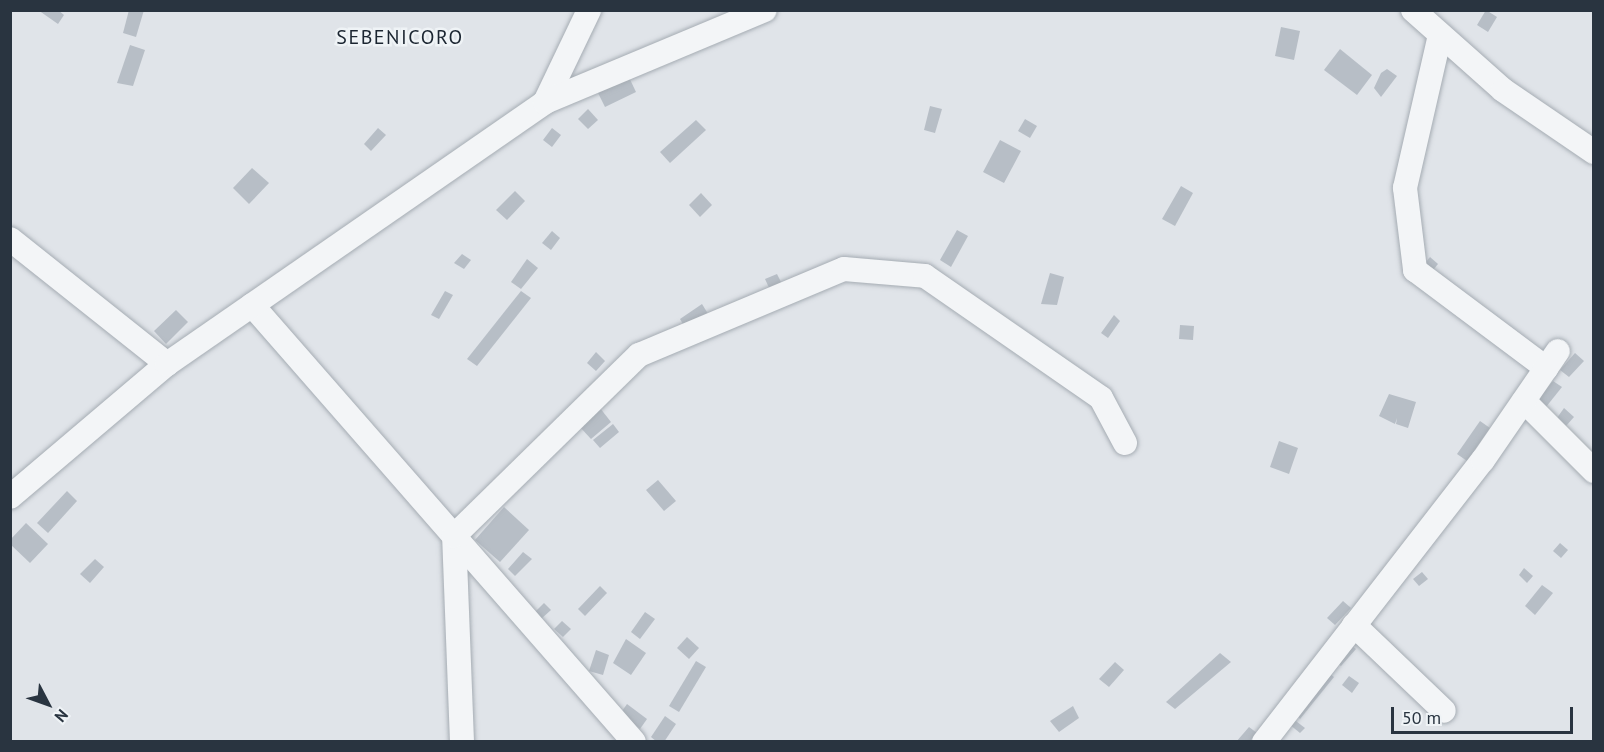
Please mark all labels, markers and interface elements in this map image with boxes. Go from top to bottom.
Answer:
district label: SEBENICORO [336,25,464,49]
north arrow [18,674,78,734]
scale bar [1394,695,1576,733]
text: N [51,705,73,726]
text: 50 m [1402,706,1441,729]

